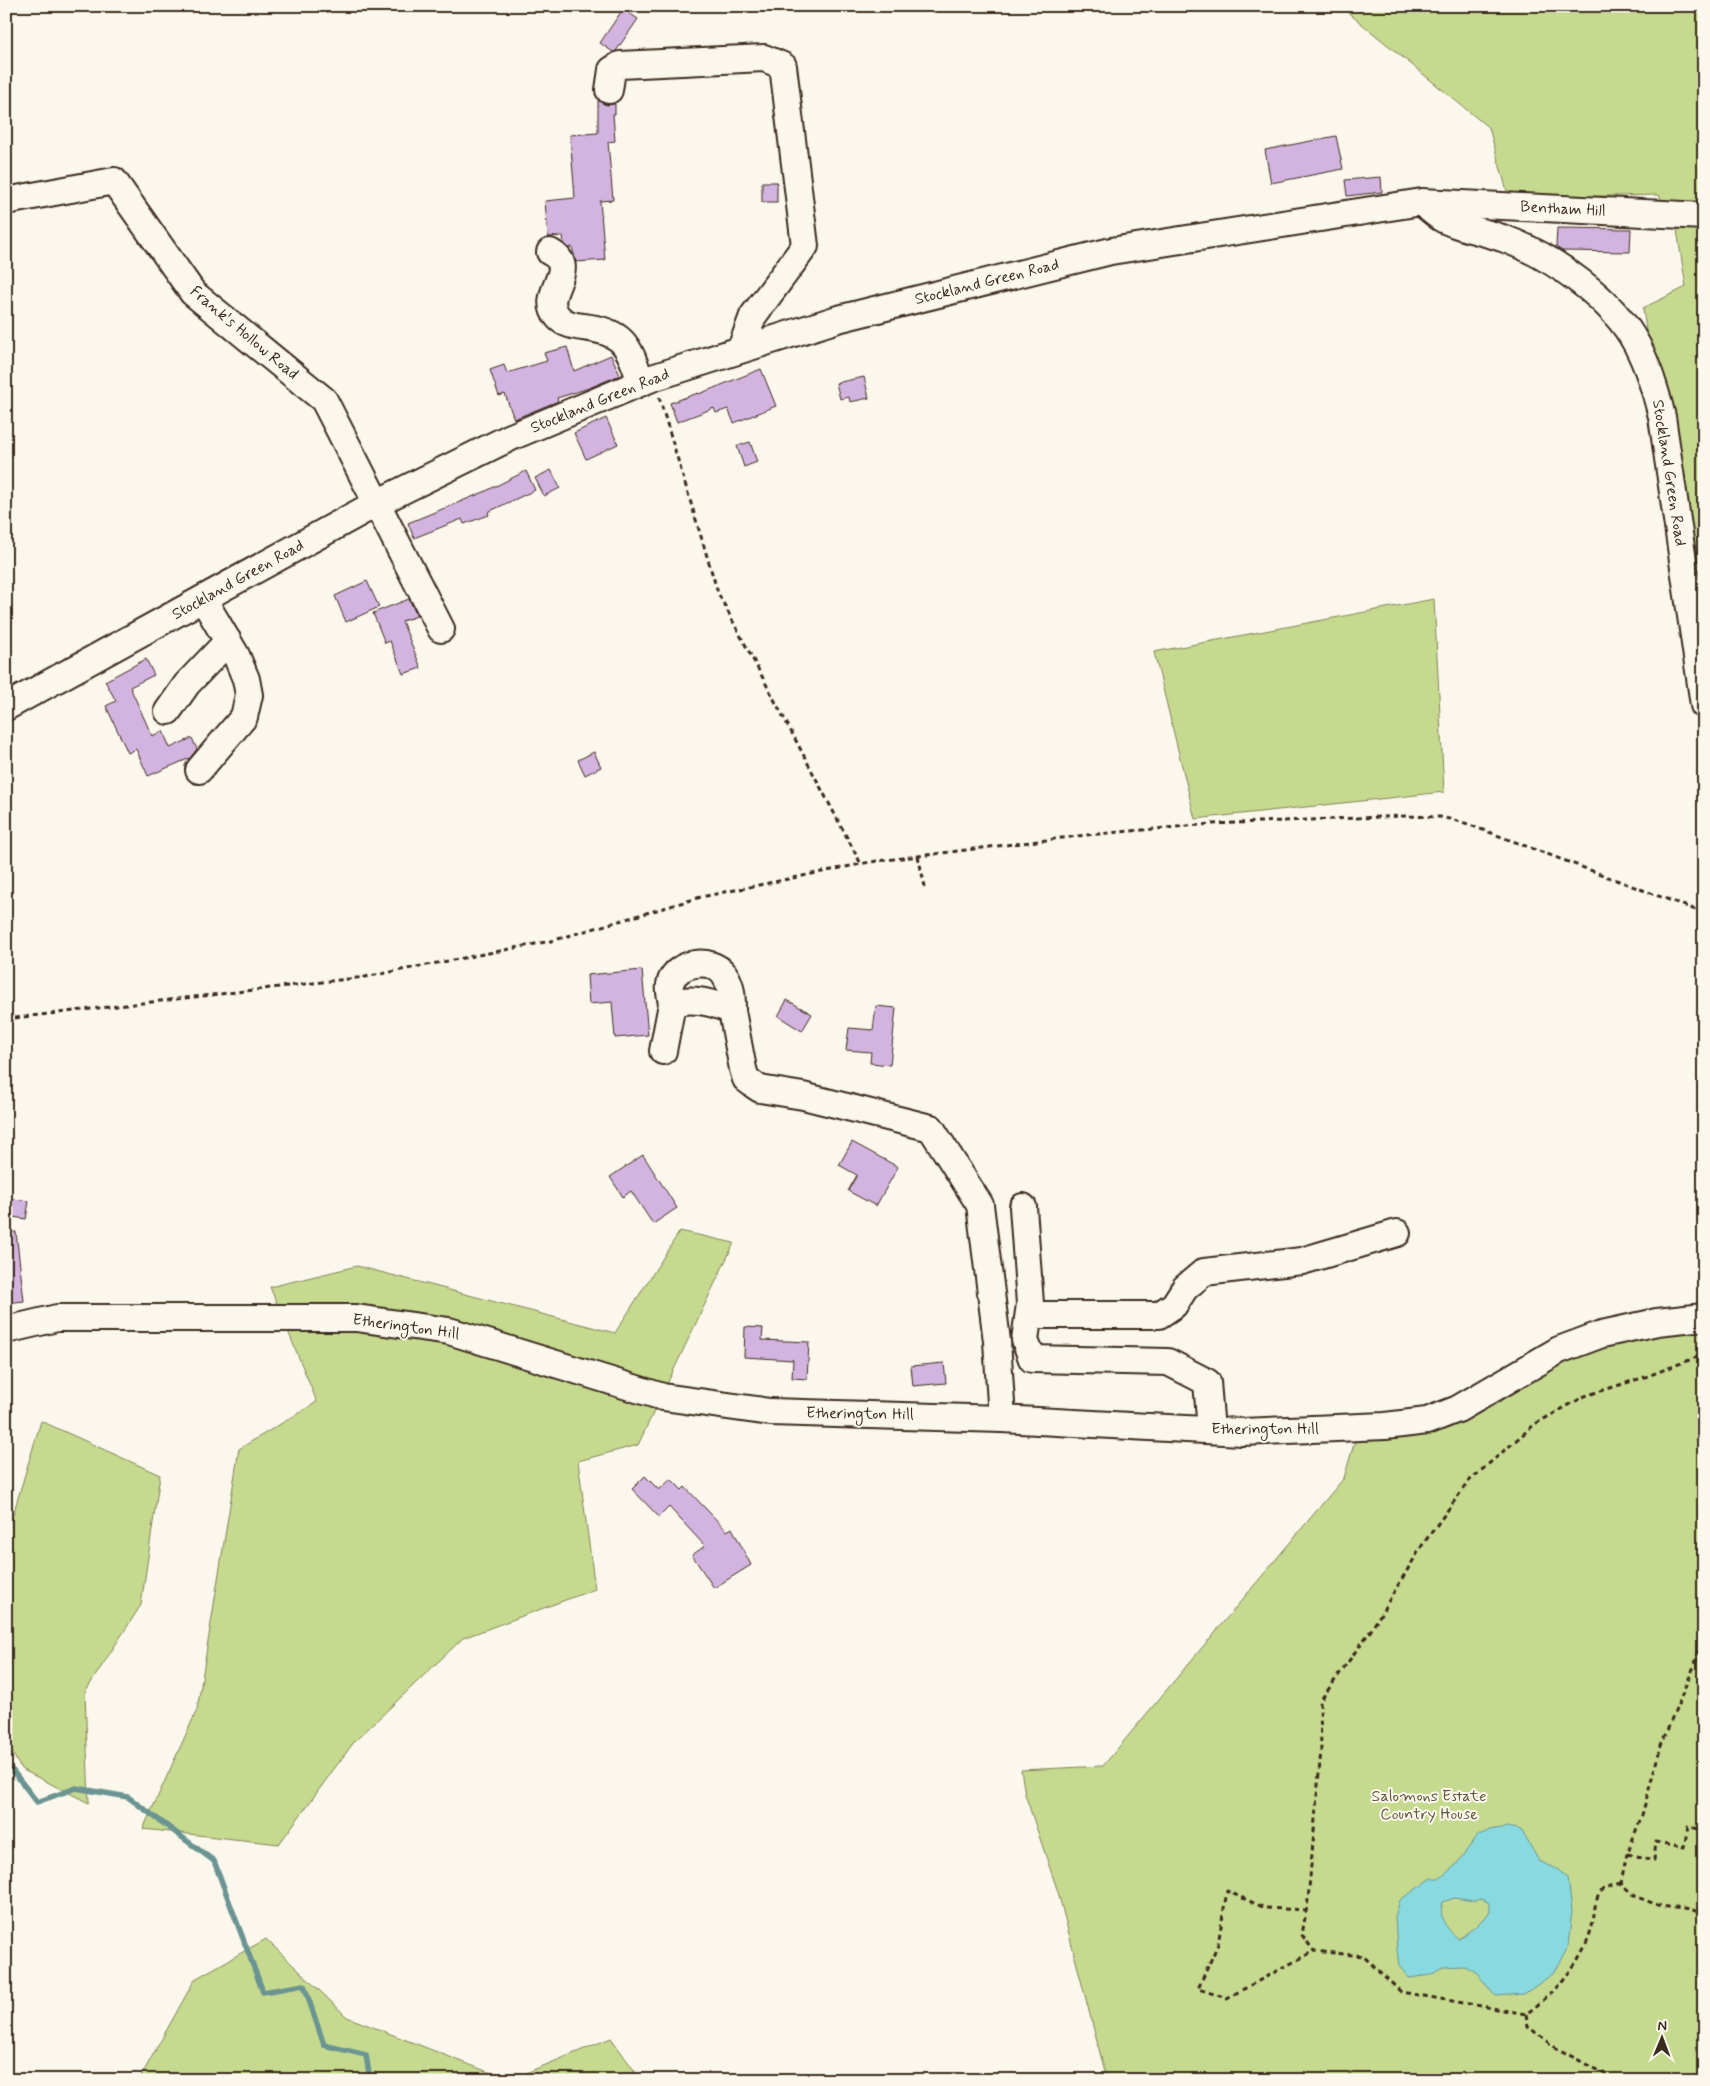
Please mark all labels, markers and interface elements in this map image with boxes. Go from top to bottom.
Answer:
street label: Bentham Hill [1520,196,1606,222]
street label: Stockland Green Road [913,254,1061,310]
street label: Frank's Hollow Road [185,281,303,385]
street label: Stockland Green Road [527,364,673,438]
street label: Stockland Green Road [1647,398,1691,548]
street label: Stockland Green Road [168,535,308,625]
street label: Etherington Hill [351,1309,461,1346]
street label: Etherington Hill [806,1403,914,1426]
street label: Etherington Hill [1211,1419,1319,1441]
park label: Salomons Estate Country House [1372,1786,1486,1825]
north arrow [1638,2014,1688,2064]
text: N [1657,2017,1667,2035]

